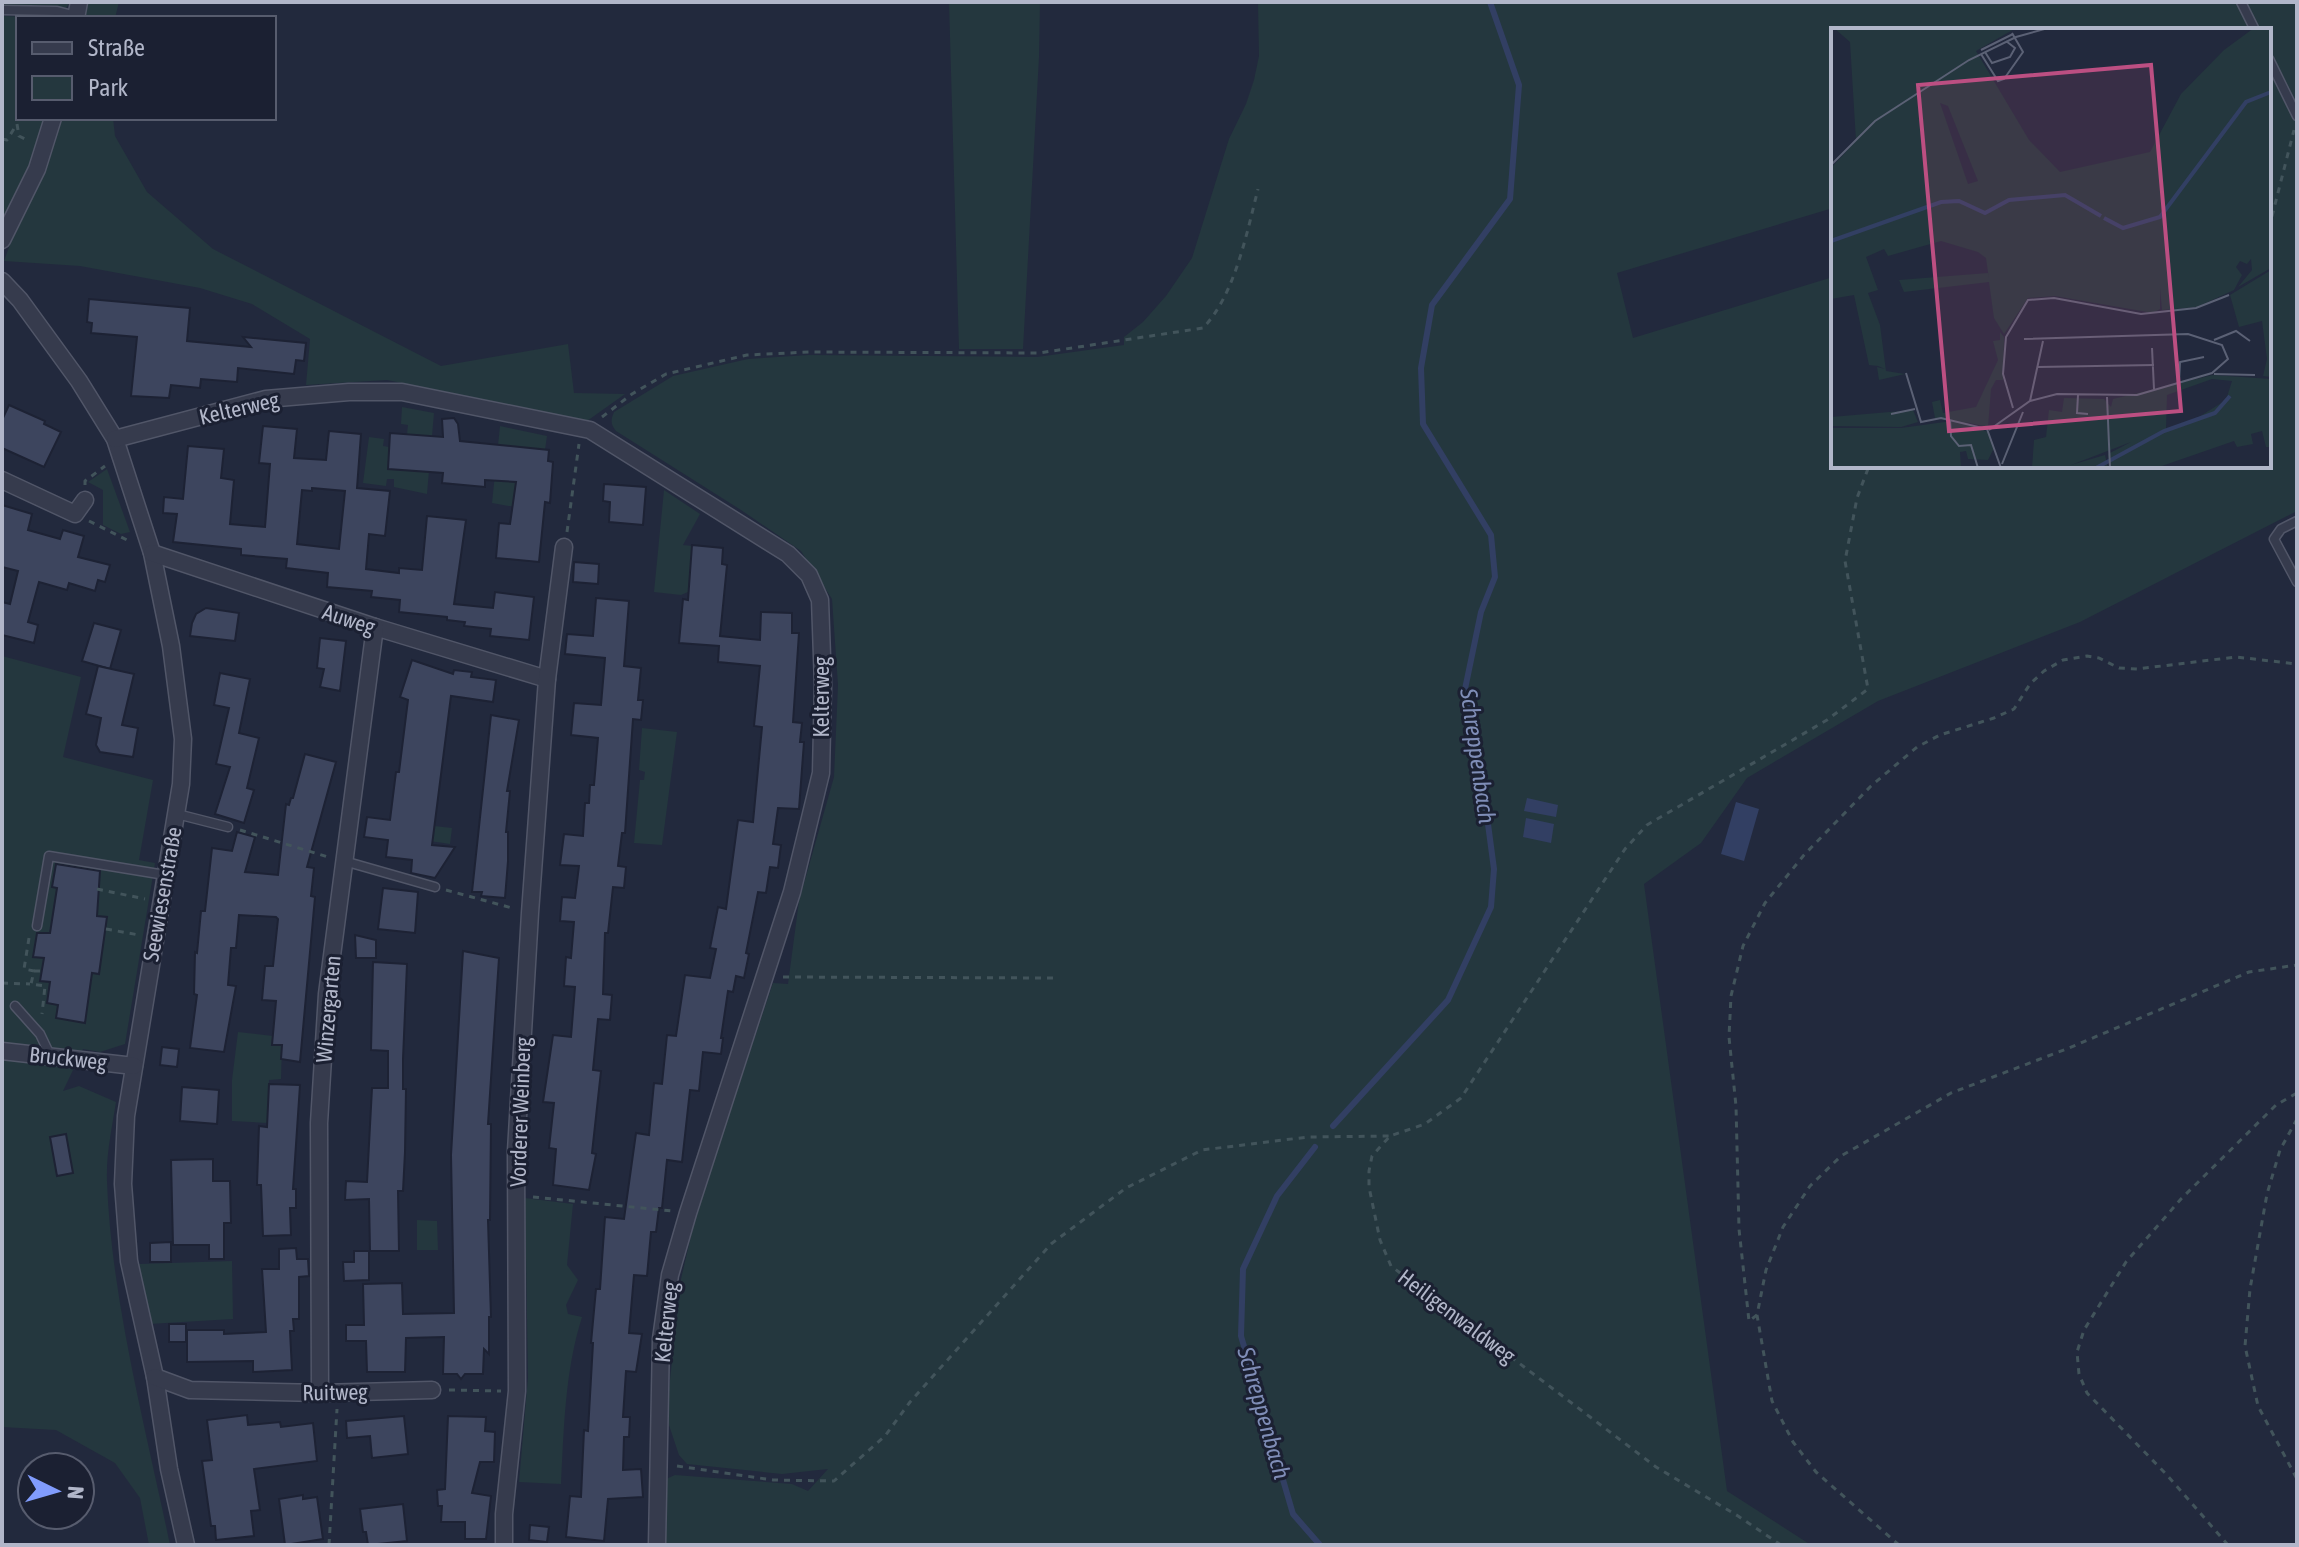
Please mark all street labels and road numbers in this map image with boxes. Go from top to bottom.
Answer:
street label: Kelterweg [197,386,282,430]
street label: Auweg [319,598,379,640]
street label: Kelterweg [808,656,834,738]
street label: Seewiesenstraße [137,825,187,963]
street label: Winzergarten [310,954,346,1064]
street label: Vorderer Weinberg [504,1036,536,1187]
street label: Bruckweg [28,1041,109,1075]
street label: Heiligenwaldweg [1393,1264,1521,1369]
street label: Kelterweg [649,1280,683,1364]
street label: Ruitweg [302,1378,368,1406]

